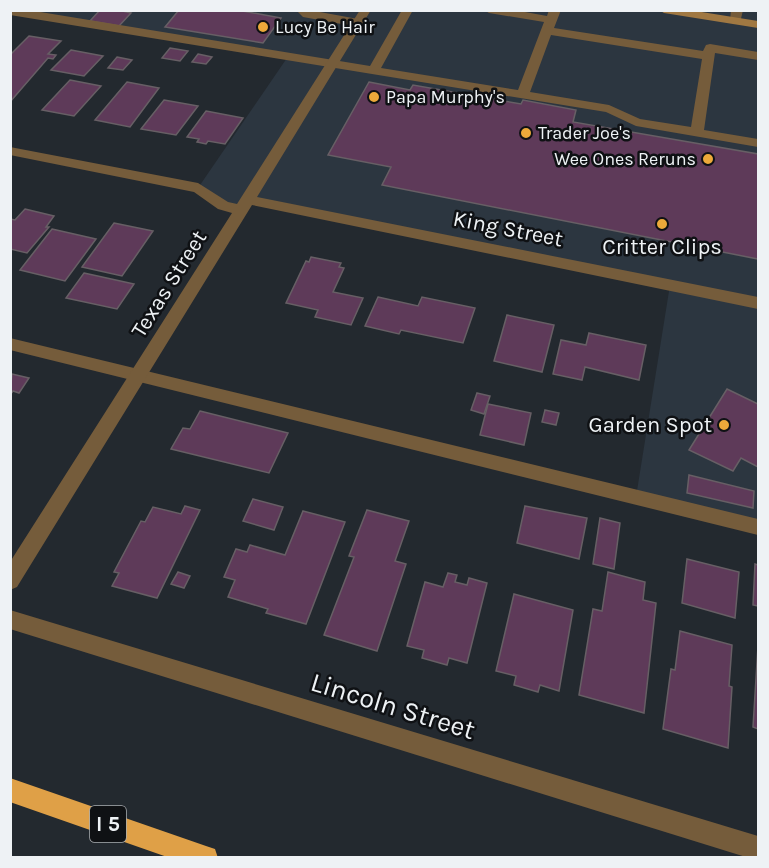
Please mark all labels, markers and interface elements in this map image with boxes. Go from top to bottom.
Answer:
place label: Lucy Be Hair [275,16,375,38]
marker: Lucy Be Hair [256,20,270,34]
place label: Papa Murphy's [386,86,505,108]
marker: Papa Murphy's [367,90,381,104]
place label: Trader Joe's [538,122,631,144]
marker: Trader Joe's [519,126,533,140]
place label: Wee Ones Reruns [554,148,696,170]
marker: Wee Ones Reruns [701,152,715,166]
street label: King Street [451,206,565,252]
marker: Critter Clips [655,217,669,231]
street label: Texas Street [126,226,212,342]
place label: Critter Clips [602,234,722,260]
place label: Garden Spot [588,412,712,438]
marker: Garden Spot [717,418,731,432]
street label: Lincoln Street [307,666,479,746]
road number: I 5 [90,806,126,842]

